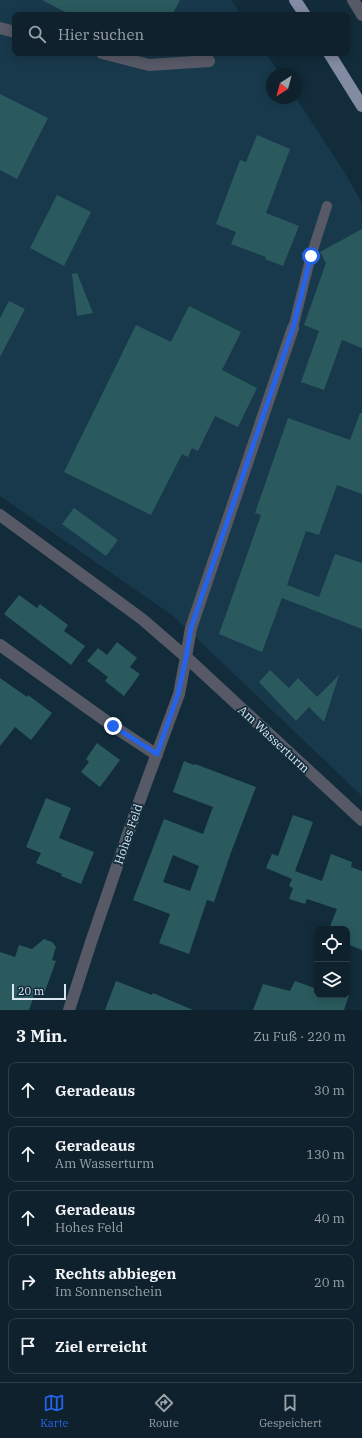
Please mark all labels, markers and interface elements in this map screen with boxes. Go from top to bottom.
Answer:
search box [12,12,350,56]
icon: search [26,23,48,45]
text: Hier suchen [58,25,144,44]
north arrow [266,68,302,104]
route start [302,247,320,265]
street label: Am Wasserturm [235,702,313,776]
route end [104,717,122,735]
street label: Hohes Feld [111,802,145,866]
map controls [314,926,350,998]
button: locate [314,926,350,962]
button: layers [314,962,350,998]
scale bar [12,982,66,1001]
text: 20 m [18,984,44,998]
text: 3 Min. [16,1025,67,1047]
text: Zu Fuß · 220 m [253,1028,346,1045]
icon: ahead [17,1079,39,1101]
text: Geradeaus [55,1081,135,1100]
text: 30 m [314,1082,345,1099]
text: Geradeaus [55,1136,135,1155]
icon: ahead [17,1143,39,1165]
text: 130 m [306,1146,345,1163]
text: Am Wasserturm [55,1155,154,1172]
text: Geradeaus [55,1200,135,1219]
icon: ahead [17,1207,39,1229]
text: 40 m [314,1210,345,1227]
text: Hohes Feld [55,1219,123,1236]
text: Rechts abbiegen [55,1264,176,1283]
icon: right [17,1271,39,1293]
text: 20 m [314,1274,345,1291]
text: Im Sonnenschein [55,1283,162,1300]
icon: arrive [17,1335,39,1357]
text: Ziel erreicht [55,1337,147,1356]
tab: Karte [40,1392,69,1430]
tab: Route [149,1392,179,1430]
tab: Gespeichert [259,1392,322,1430]

